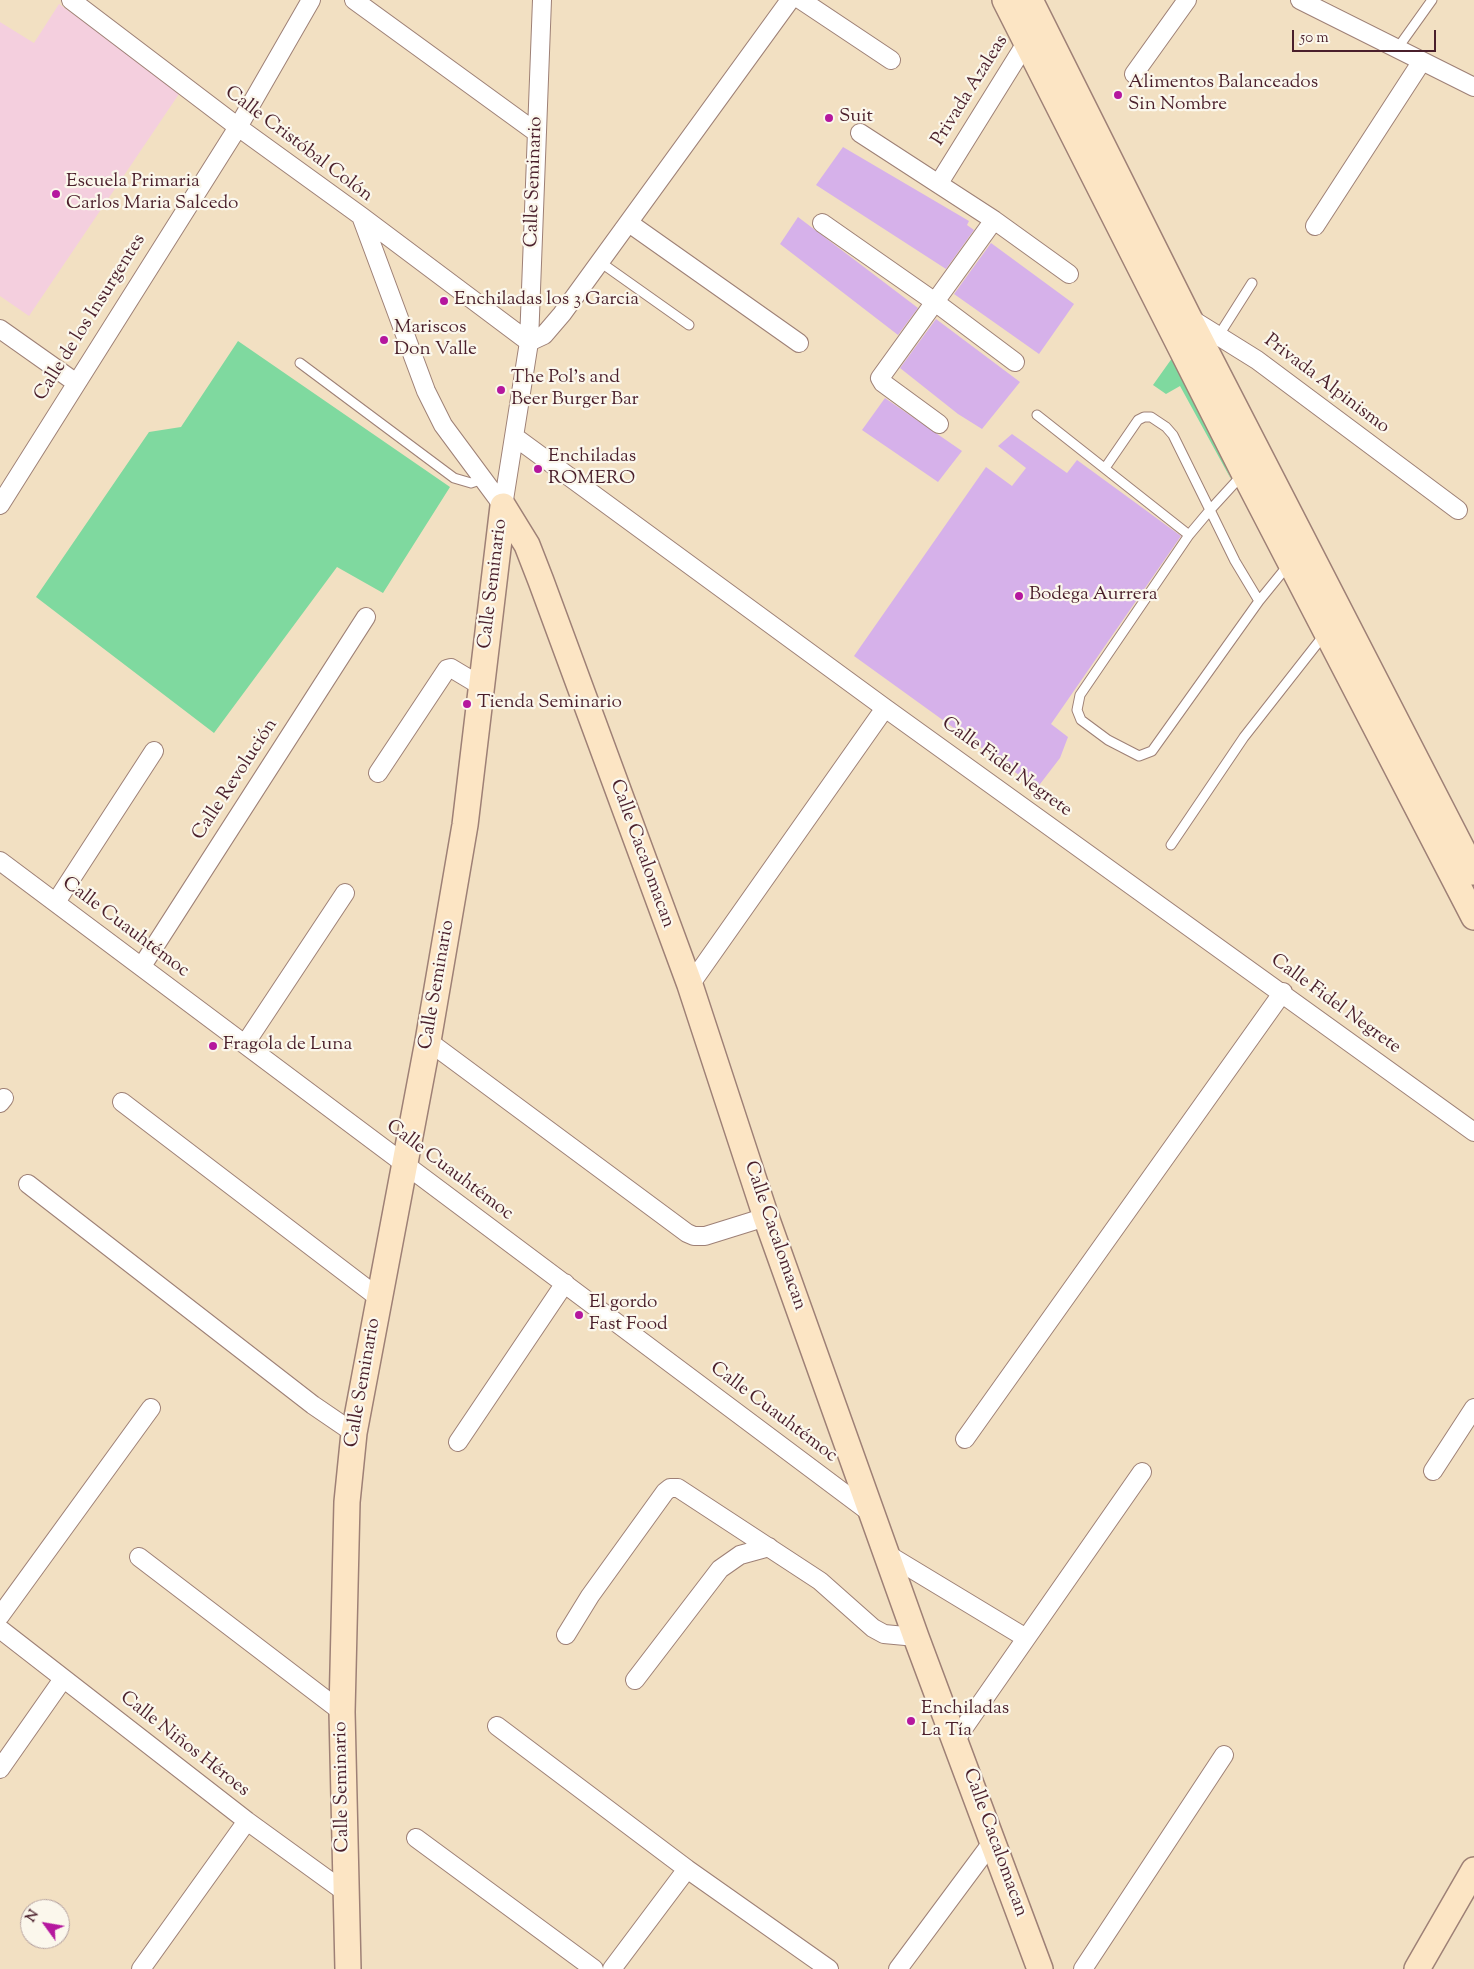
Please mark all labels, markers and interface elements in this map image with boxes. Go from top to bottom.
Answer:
scale bar [1294,20,1438,52]
text: 50 m [1300,28,1329,49]
street label: Privada Azaleas [928,31,1014,151]
place label: Alimentos Balanceados Sin Nombre [1128,73,1318,117]
street label: Calle Cristóbal Colón [220,82,376,208]
marker: Alimentos Balanceados Sin Nombre [1112,89,1124,101]
place label: Suit [839,107,873,129]
marker: Suit [823,112,835,124]
street label: Calle Seminario [521,116,549,248]
place label: Escuela Primaria Carlos Maria Salcedo [66,172,238,216]
marker: Escuela Primaria Carlos Maria Salcedo [50,188,62,200]
street label: Calle de los Insurgentes [30,230,152,406]
place label: Enchiladas los 3 Garcia [454,290,639,312]
marker: Enchiladas los 3 Garcia [438,295,450,307]
place label: Mariscos Don Valle [394,318,477,362]
street label: Privada Alpinismo [1259,330,1393,440]
marker: Mariscos Don Valle [378,334,390,346]
place label: The Pol's and Beer Burger Bar [511,368,639,412]
marker: The Pol's and Beer Burger Bar [495,384,507,396]
place label: Enchiladas ROMERO [548,447,636,491]
marker: Enchiladas ROMERO [532,463,544,475]
street label: Calle Seminario [475,518,513,650]
place label: Bodega Aurrera [1029,585,1158,607]
marker: Bodega Aurrera [1013,590,1025,602]
place label: Tienda Seminario [477,693,622,715]
marker: Tienda Seminario [461,698,473,710]
street label: Calle Fidel Negrete [936,713,1076,823]
street label: Calle Revolución [188,715,284,845]
street label: Calle Cacalomacan [604,777,678,931]
street label: Calle Cuauhtémoc [57,873,193,983]
street label: Calle Seminario [415,919,461,1051]
street label: Calle Fidel Negrete [1265,950,1405,1060]
place label: Fragola de Luna [223,1035,352,1057]
marker: Fragola de Luna [207,1040,219,1052]
street label: Calle Cuauhtémoc [381,1116,517,1226]
street label: Calle Cacalomacan [738,1158,810,1314]
place label: El gordo Fast Food [589,1293,668,1337]
marker: El gordo Fast Food [573,1309,585,1321]
street label: Calle Seminario [341,1317,387,1449]
street label: Calle Cuauhtémoc [705,1358,841,1468]
street label: Calle Niños Héroes [115,1687,253,1803]
place label: Enchiladas La Tía [921,1699,1009,1743]
marker: Enchiladas La Tía [905,1715,917,1727]
street label: Calle Seminario [330,1721,356,1853]
street label: Calle Cacalomacan [957,1766,1031,1920]
north arrow [20,1899,70,1949]
text: N [22,1907,45,1927]

